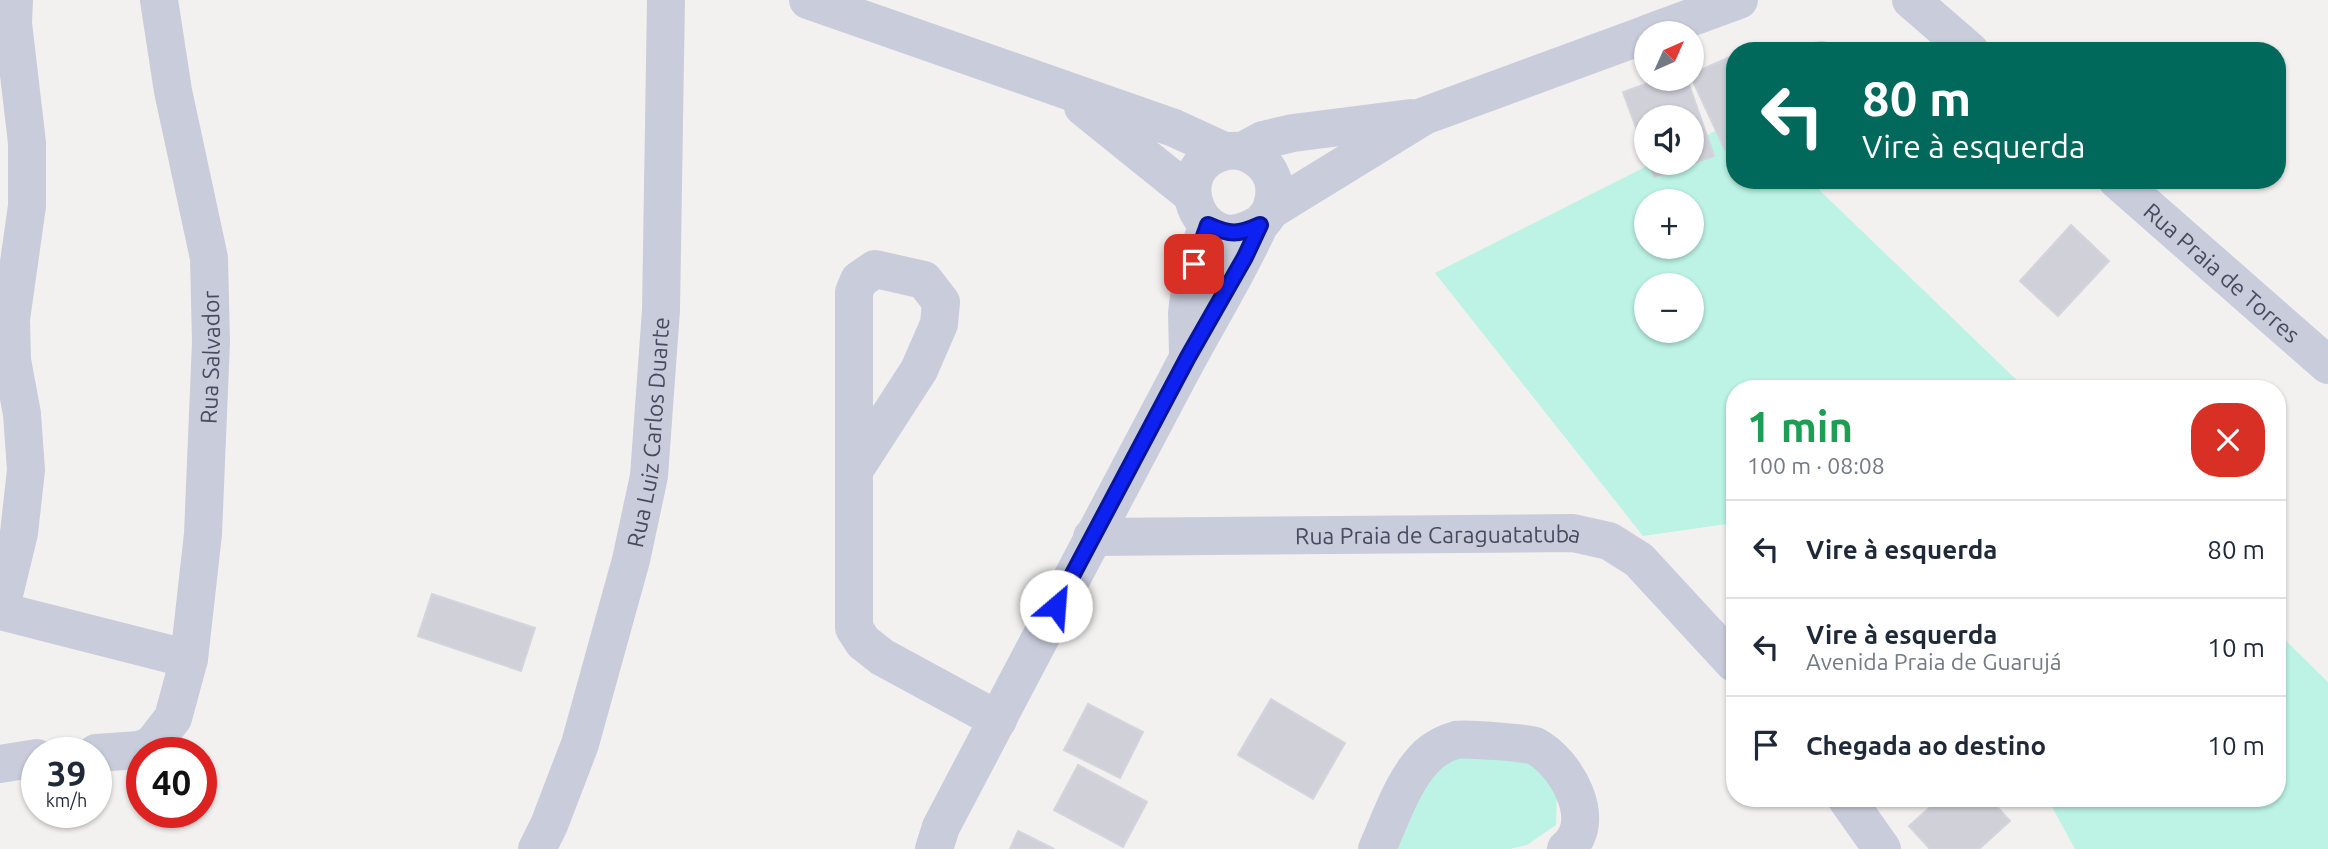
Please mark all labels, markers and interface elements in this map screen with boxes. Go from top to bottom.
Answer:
north arrow [1634,21,1704,91]
map controls [1634,21,1704,343]
icon: left [1747,70,1838,161]
text: 80 m [1862,70,1971,125]
button: sound [1634,105,1704,175]
text: Vire à esquerda [1862,128,2085,164]
button: + [1634,189,1704,259]
street label: Rua Praia de Torres [2139,198,2305,347]
pin [1164,234,1224,294]
icon: arrive [1175,245,1213,283]
button: − [1634,273,1704,343]
street label: Rua Salvador [195,290,224,424]
street label: Rua Luiz Carlos Duarte [622,316,673,549]
text: 1 min [1747,403,1853,450]
button: close [2191,403,2265,477]
text: 100 m · 08:08 [1747,453,1885,478]
street label: Rua Praia de Caraguatatuba [1295,520,1584,548]
icon: left [1747,530,1785,568]
text: Vire à esquerda [1806,535,1997,564]
text: 80 m [2207,535,2265,564]
position arrow [1019,569,1093,643]
text: Vire à esquerda [1806,620,1997,649]
icon: left [1747,628,1785,666]
text: 10 m [2207,633,2265,662]
text: Avenida Praia de Guarujá [1806,649,2062,674]
icon: arrive [1747,726,1785,764]
text: Chegada ao destino [1806,731,2046,760]
text: 10 m [2207,731,2265,760]
speed limit sign: 40 [126,737,217,828]
text: 39 [47,753,86,793]
text: km/h [46,790,87,810]

